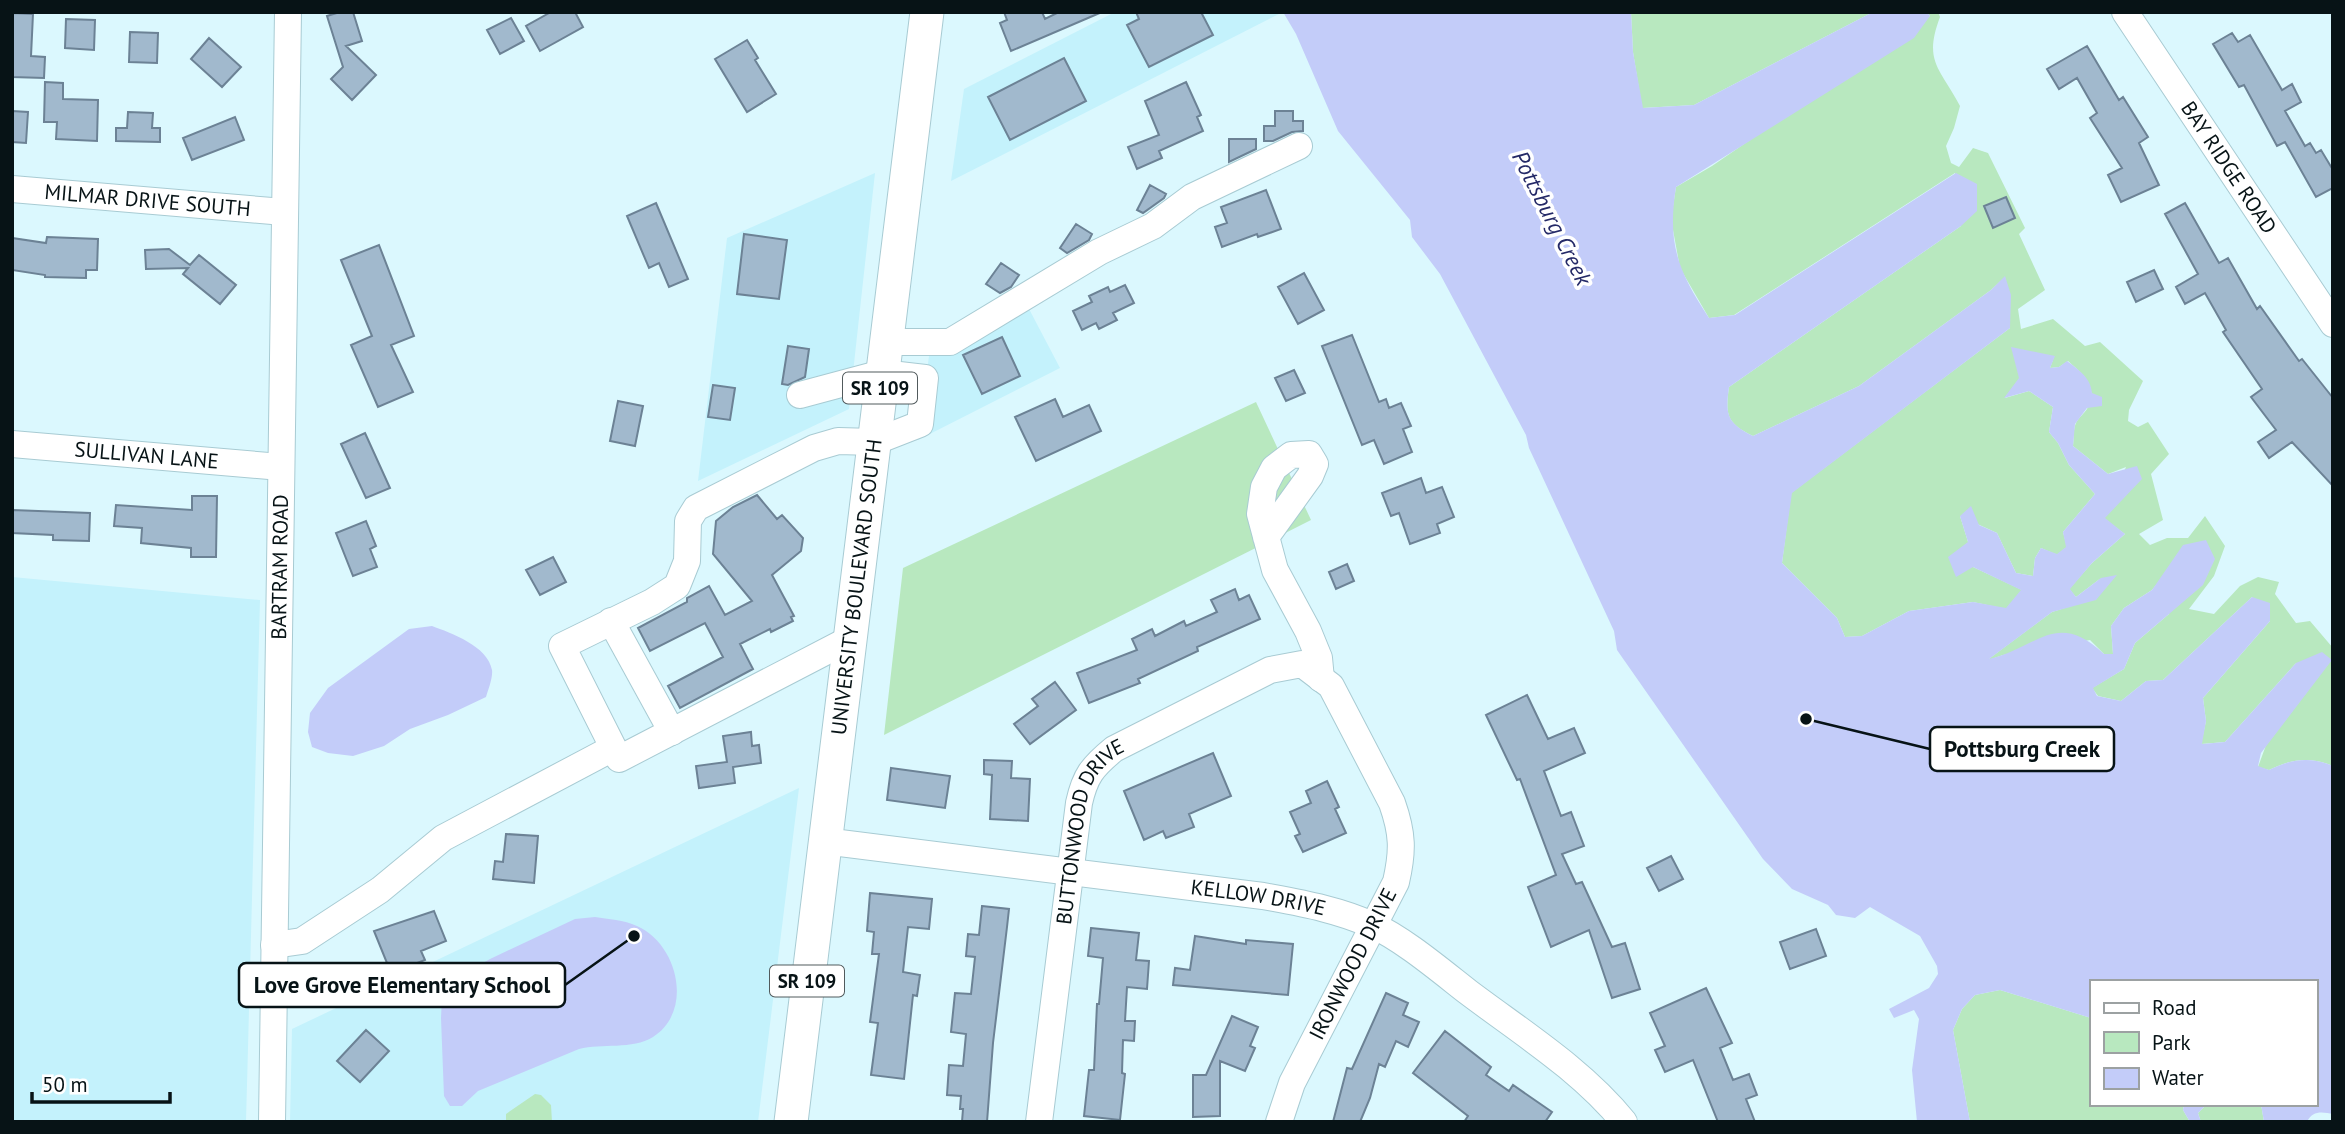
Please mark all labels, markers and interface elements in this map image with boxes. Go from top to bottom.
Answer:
street label: BAY RIDGE ROAD [2175,96,2283,239]
water label: Pottsburg Creek [1506,146,1600,291]
street label: MILMAR DRIVE SOUTH [43,178,252,222]
road number: SR 109 [843,372,917,404]
street label: SULLIVAN LANE [73,435,220,475]
street label: UNIVERSITY BOULEVARD SOUTH [825,438,888,736]
street label: BARTRAM ROAD [265,494,294,640]
callout: Pottsburg Creek [1930,727,2114,771]
street label: BUTTONWOOD DRIVE [1050,732,1128,926]
text: Pottsburg Creek [1944,734,2101,763]
street label: KELLOW DRIVE [1189,873,1329,922]
street label: IRONWOOD DRIVE [1303,883,1402,1044]
callout: Love Grove Elementary School [239,963,565,1007]
road number: SR 109 [770,965,844,996]
text: Love Grove Elementary School [254,970,550,999]
legend [2090,980,2317,1106]
text: Road [2152,994,2196,1021]
text: Park [2152,1029,2191,1056]
scale bar [32,1060,170,1104]
text: Water [2152,1064,2204,1091]
text: 50 m [42,1071,88,1098]

